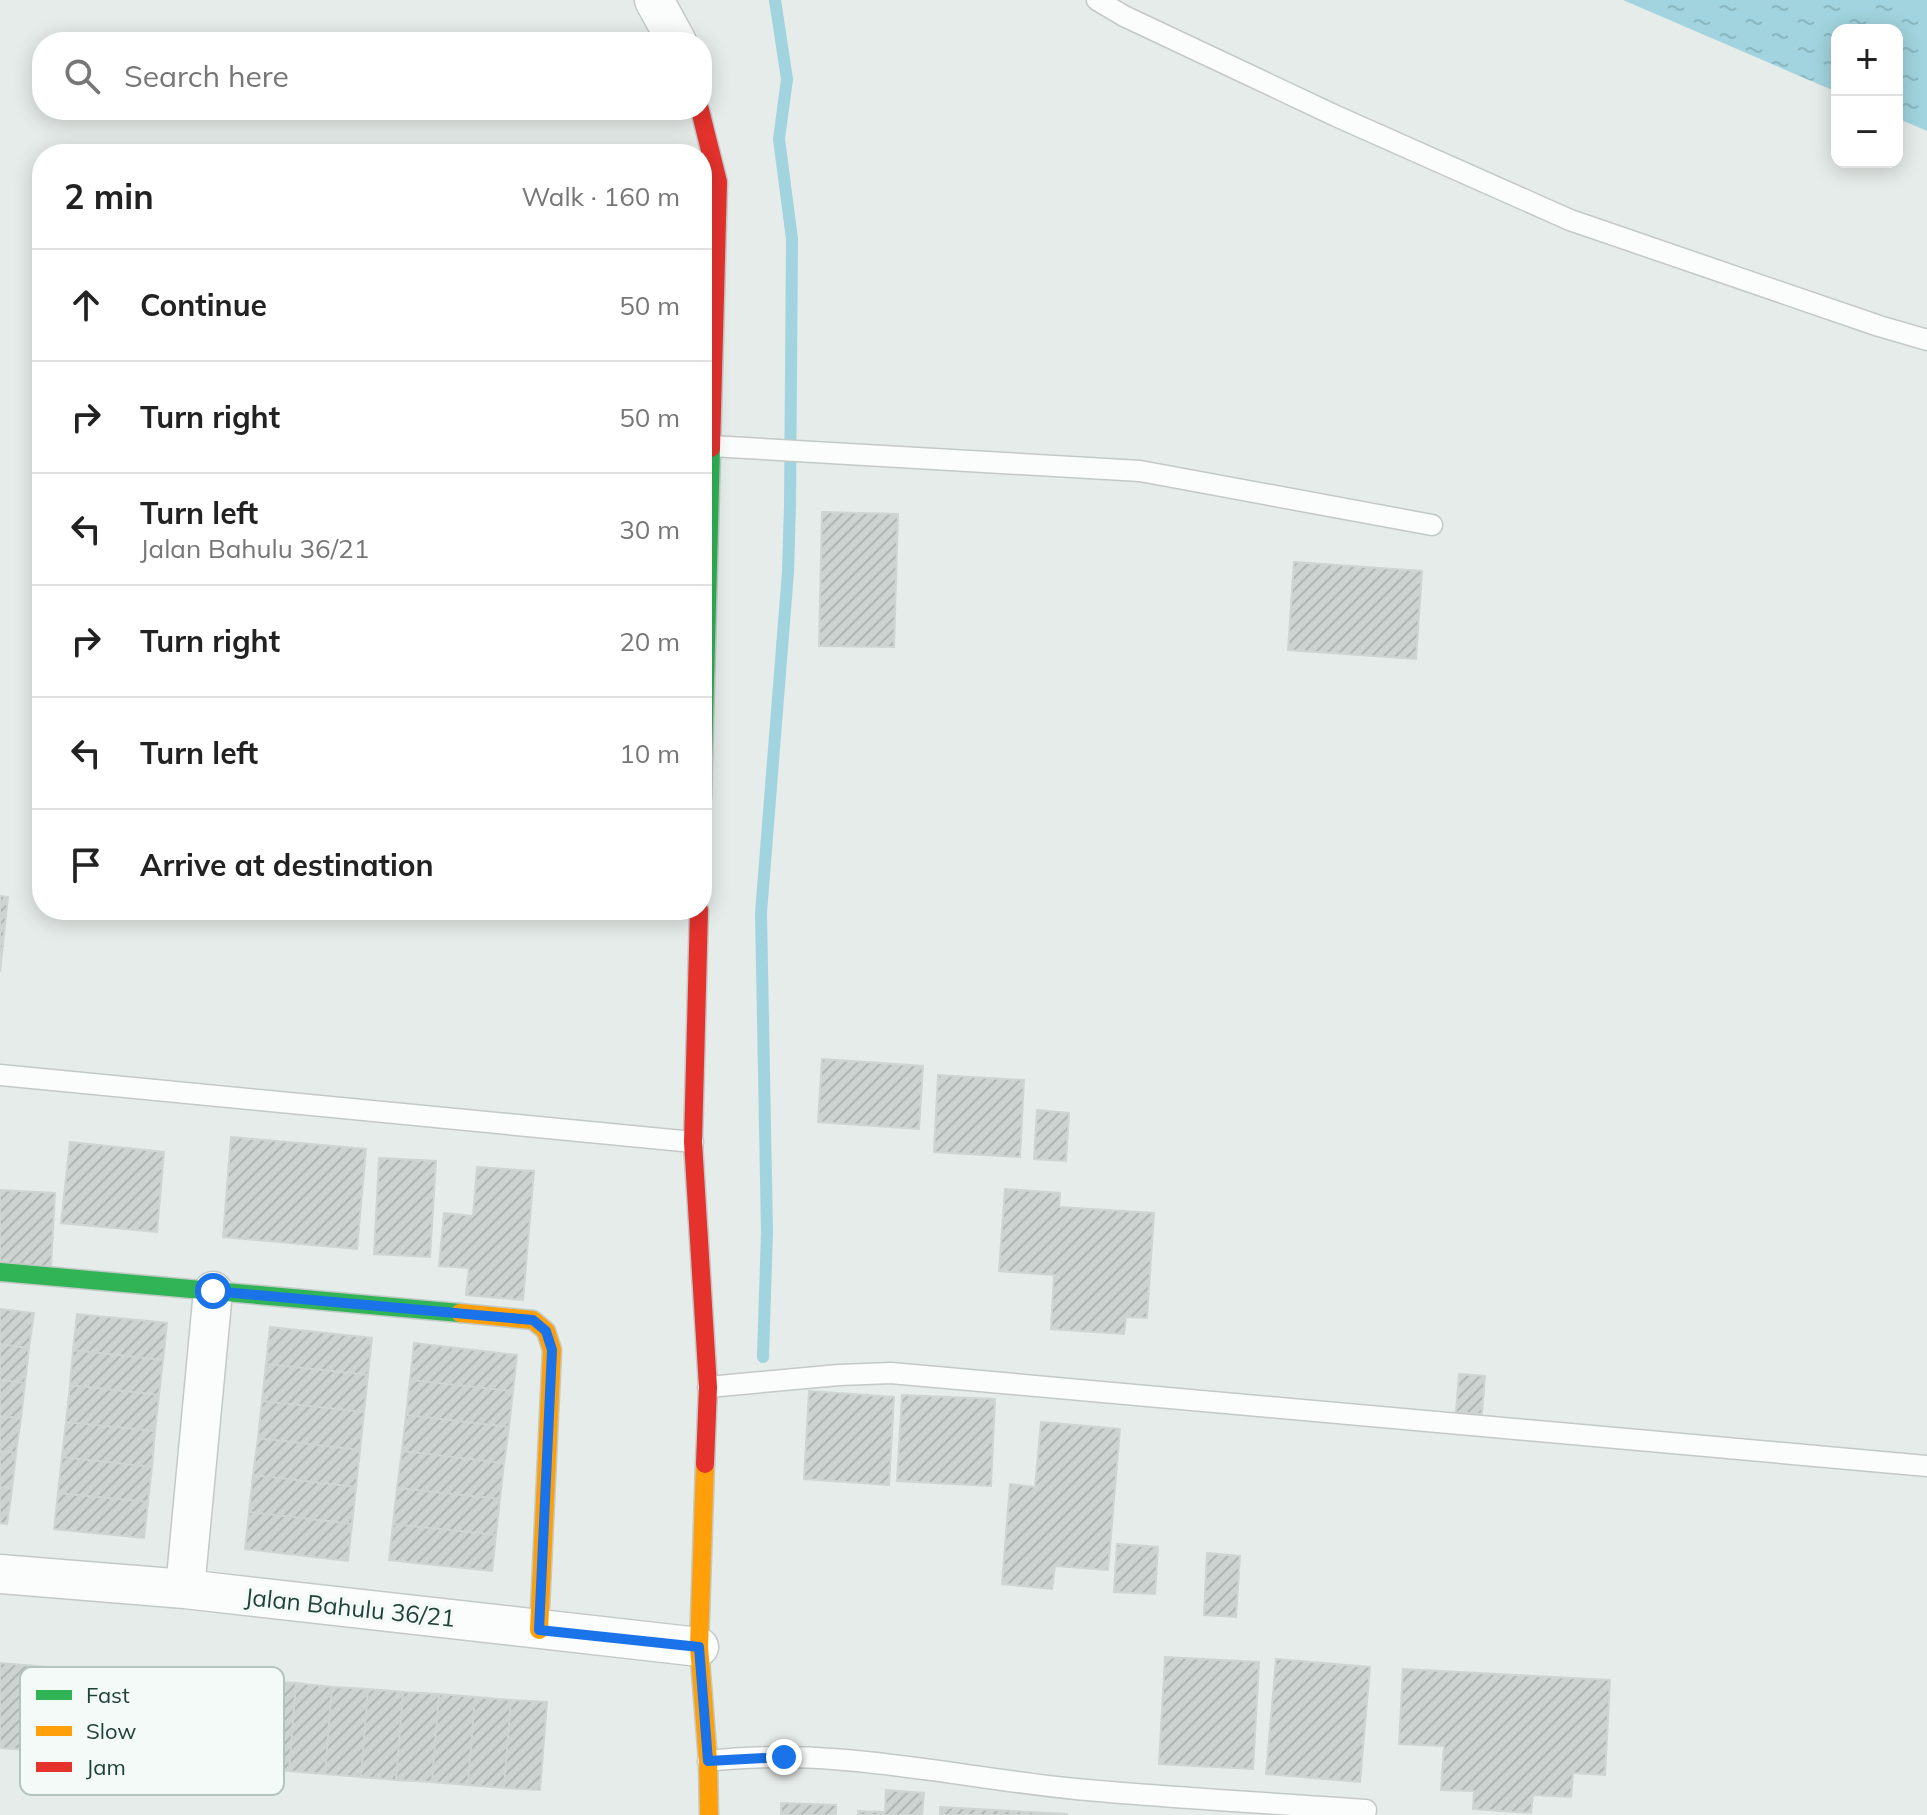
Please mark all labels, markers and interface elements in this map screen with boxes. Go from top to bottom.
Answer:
map controls [1831,24,1903,168]
button: + [1831,24,1903,96]
search box [32,32,712,120]
icon: search [60,54,104,98]
text: Search here [124,57,289,95]
button: − [1831,96,1903,168]
text: 2 min [64,175,154,218]
text: Walk · 160 m [521,180,680,213]
icon: ahead [64,283,108,327]
text: Continue [140,286,267,324]
text: 50 m [619,289,680,322]
icon: right [64,395,108,439]
text: Turn right [140,398,280,436]
text: 50 m [619,401,680,434]
text: Turn left [140,494,258,532]
icon: left [64,507,108,551]
text: 30 m [619,513,680,546]
text: Jalan Bahulu 36/21 [140,532,369,565]
icon: right [64,619,108,663]
text: Turn right [140,622,280,660]
text: 20 m [619,625,680,658]
icon: left [64,731,108,775]
text: Turn left [140,734,258,772]
text: 10 m [619,737,680,770]
icon: arrive [64,843,108,887]
text: Arrive at destination [140,846,434,884]
route start [195,1273,231,1309]
street label: Jalan Bahulu 36/21 [243,1581,457,1633]
legend [20,1667,284,1795]
text: Fast [86,1681,130,1709]
text: Slow [86,1717,136,1745]
route end [766,1739,802,1775]
text: Jam [86,1753,126,1781]

